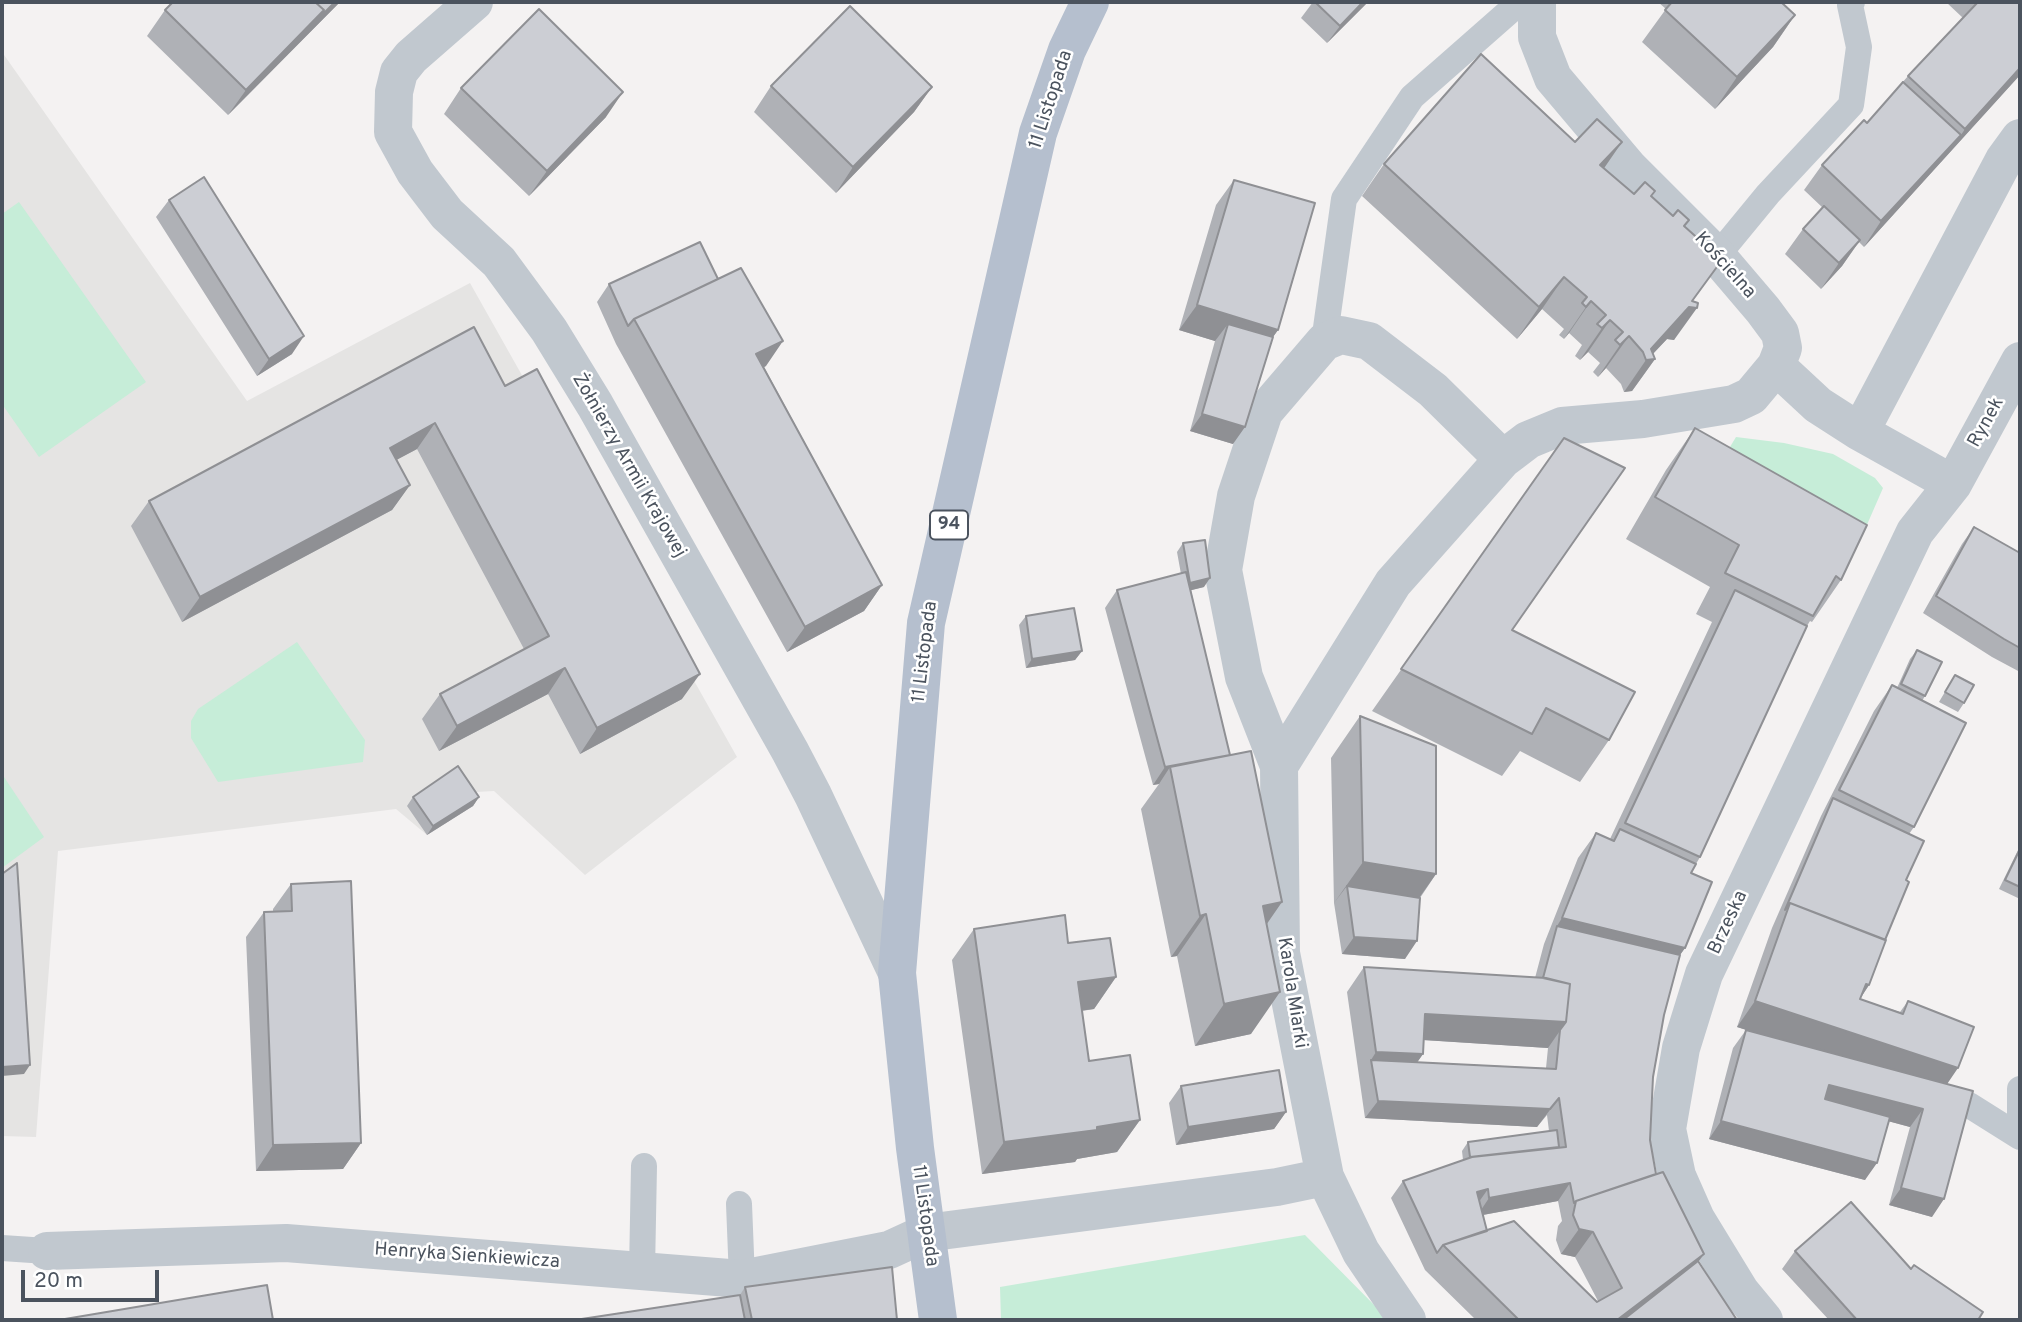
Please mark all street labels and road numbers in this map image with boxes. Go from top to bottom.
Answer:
street label: 11 Listopada [1025,48,1079,152]
street label: Kościelna [1688,228,1760,304]
street label: Żołnierzy Armii Krajowej [566,370,690,562]
street label: Rynek [1964,394,2010,452]
road number: 94 [930,510,968,540]
street label: 11 Listopada [908,600,944,704]
street label: Brzeska [1704,888,1754,958]
street label: Karola Miarki [1271,936,1311,1050]
street label: 11 Listopada [906,1164,942,1268]
street label: Henryka Sienkiewicza [373,1239,561,1275]

